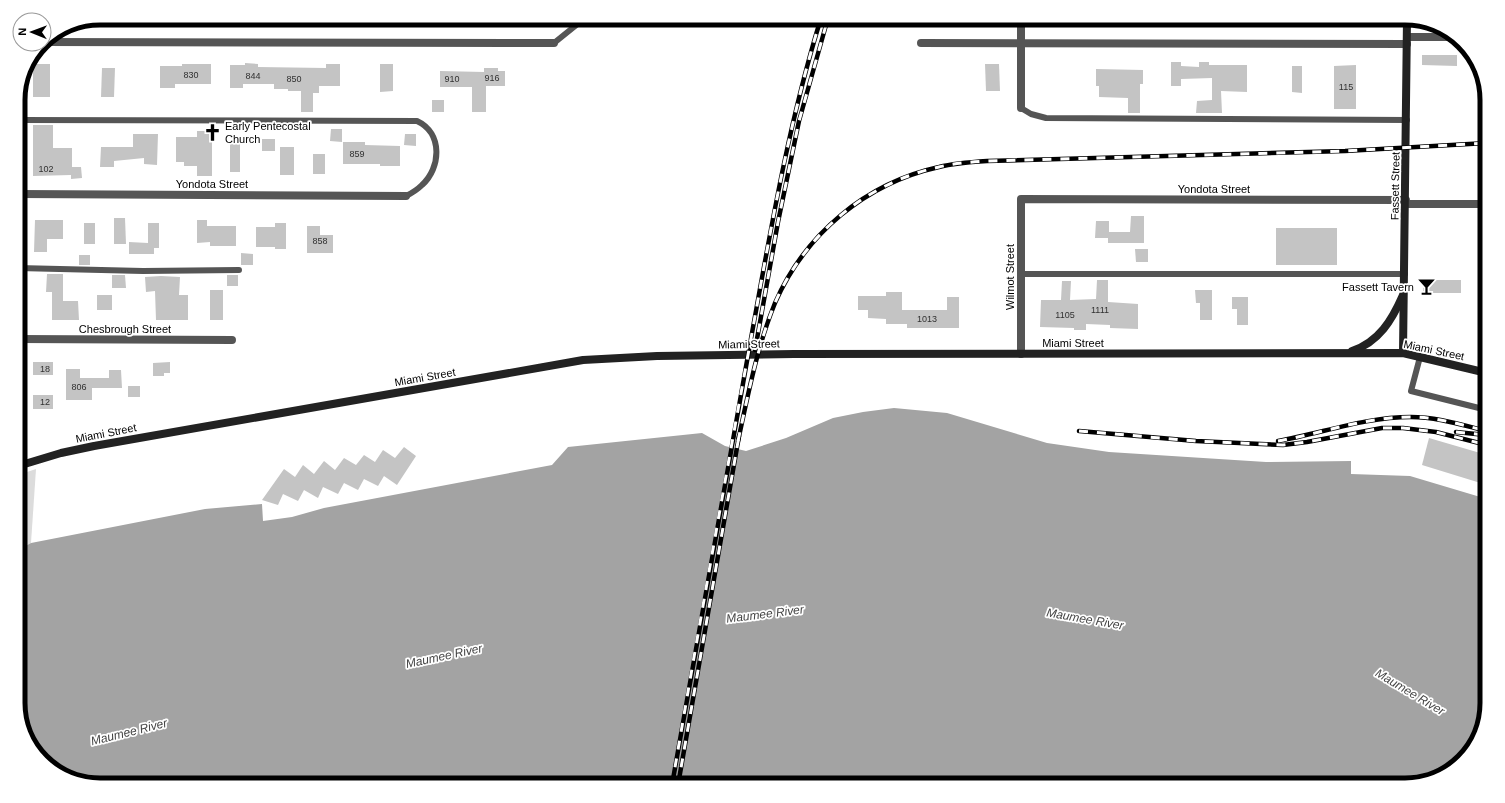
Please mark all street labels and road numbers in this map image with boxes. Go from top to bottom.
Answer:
street label: Fassett Street [1388,152,1402,220]
street label: Yondota Street [176,178,248,190]
street label: Yondota Street [1178,183,1250,195]
street label: Wilmot Street [1004,244,1016,310]
street label: Chesbrough Street [79,323,171,335]
street label: Miami Street [718,337,780,351]
street label: Miami Street [1042,337,1104,349]
street label: Miami Street [1403,338,1465,362]
street label: Miami Street [394,366,456,388]
street label: Miami Street [75,421,137,445]

